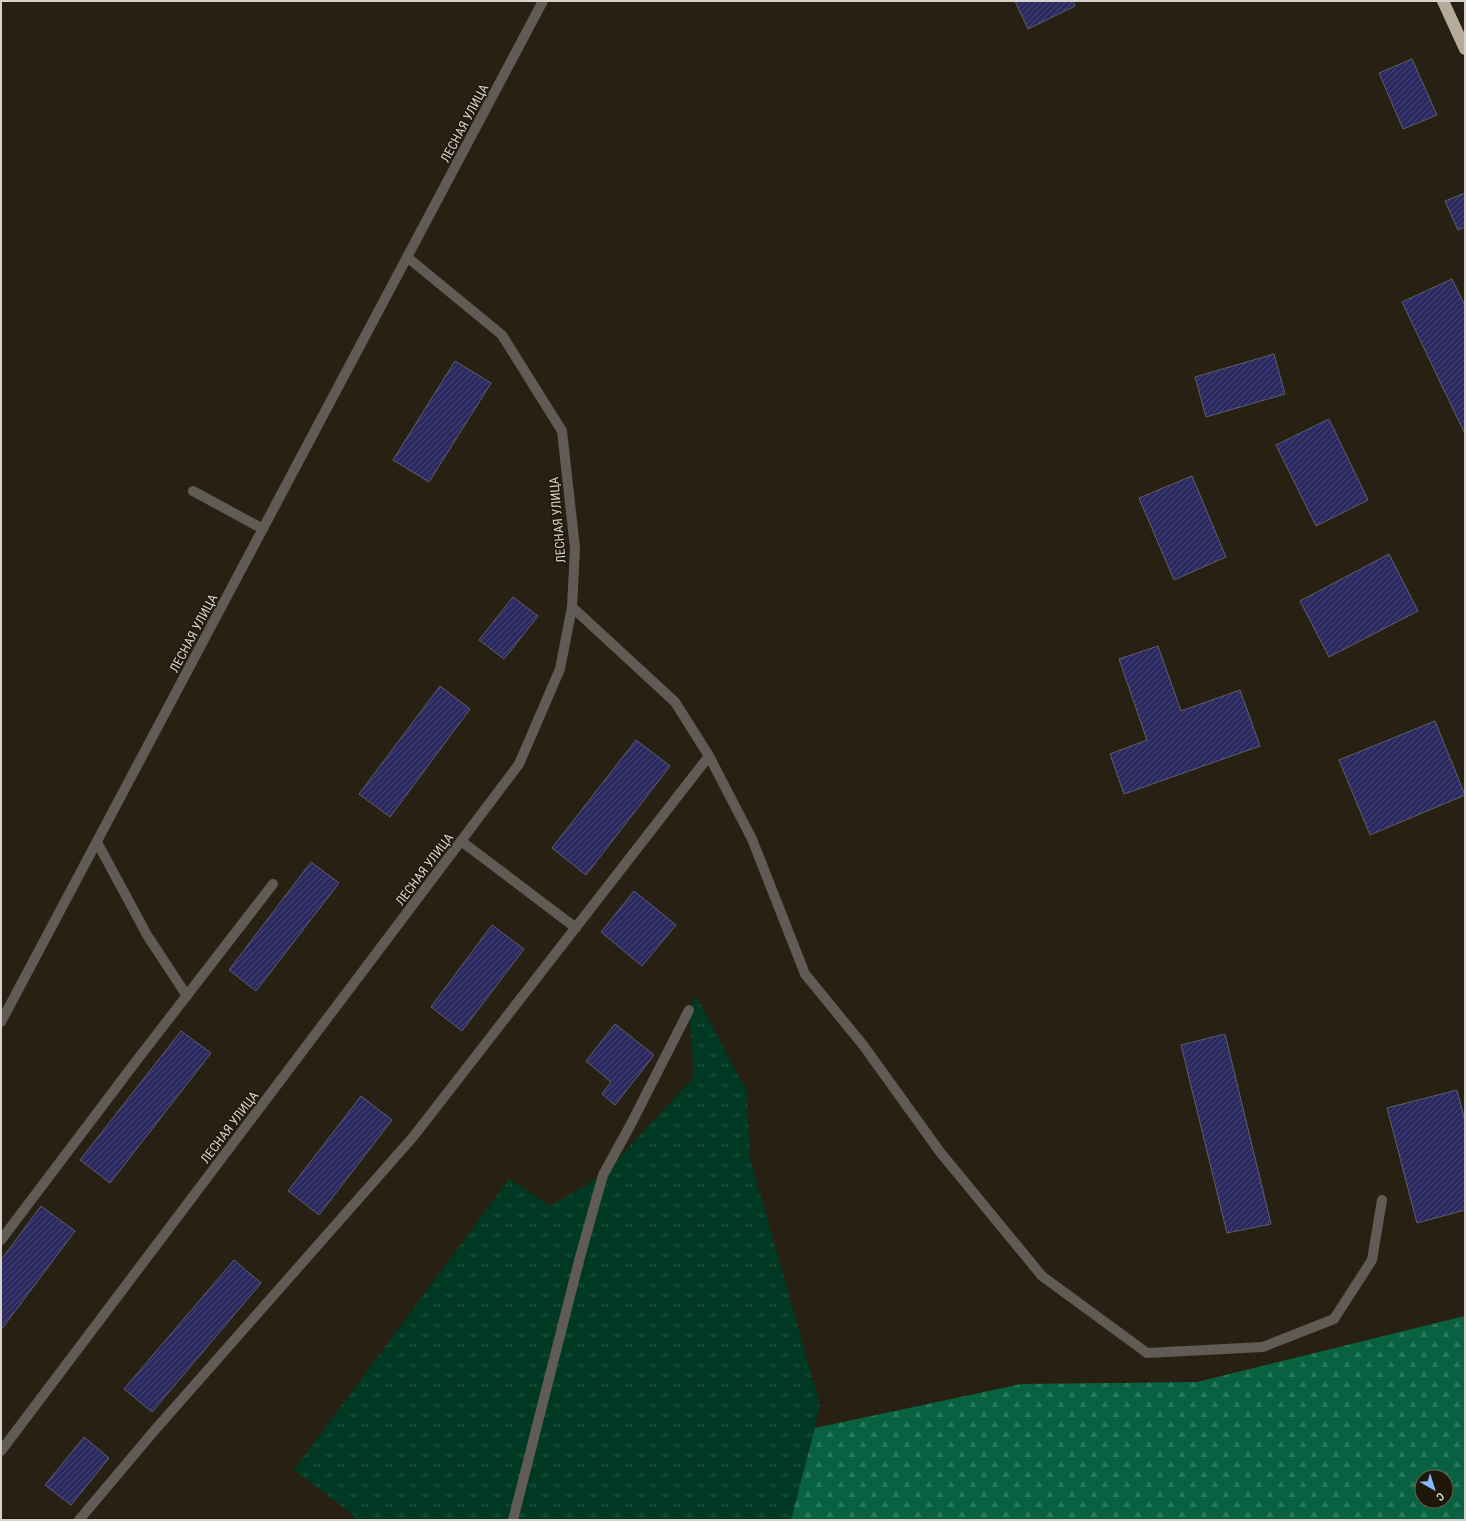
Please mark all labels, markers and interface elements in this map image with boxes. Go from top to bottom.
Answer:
street label: ЛЕСНАЯ УЛИЦА [437,81,492,165]
street label: ЛЕСНАЯ УЛИЦА [546,476,569,564]
street label: ЛЕСНАЯ УЛИЦА [166,591,221,675]
street label: ЛЕСНАЯ УЛИЦА [392,830,457,908]
street label: ЛЕСНАЯ УЛИЦА [197,1088,262,1166]
north arrow [1414,1469,1454,1509]
text: С [1433,1489,1447,1503]

